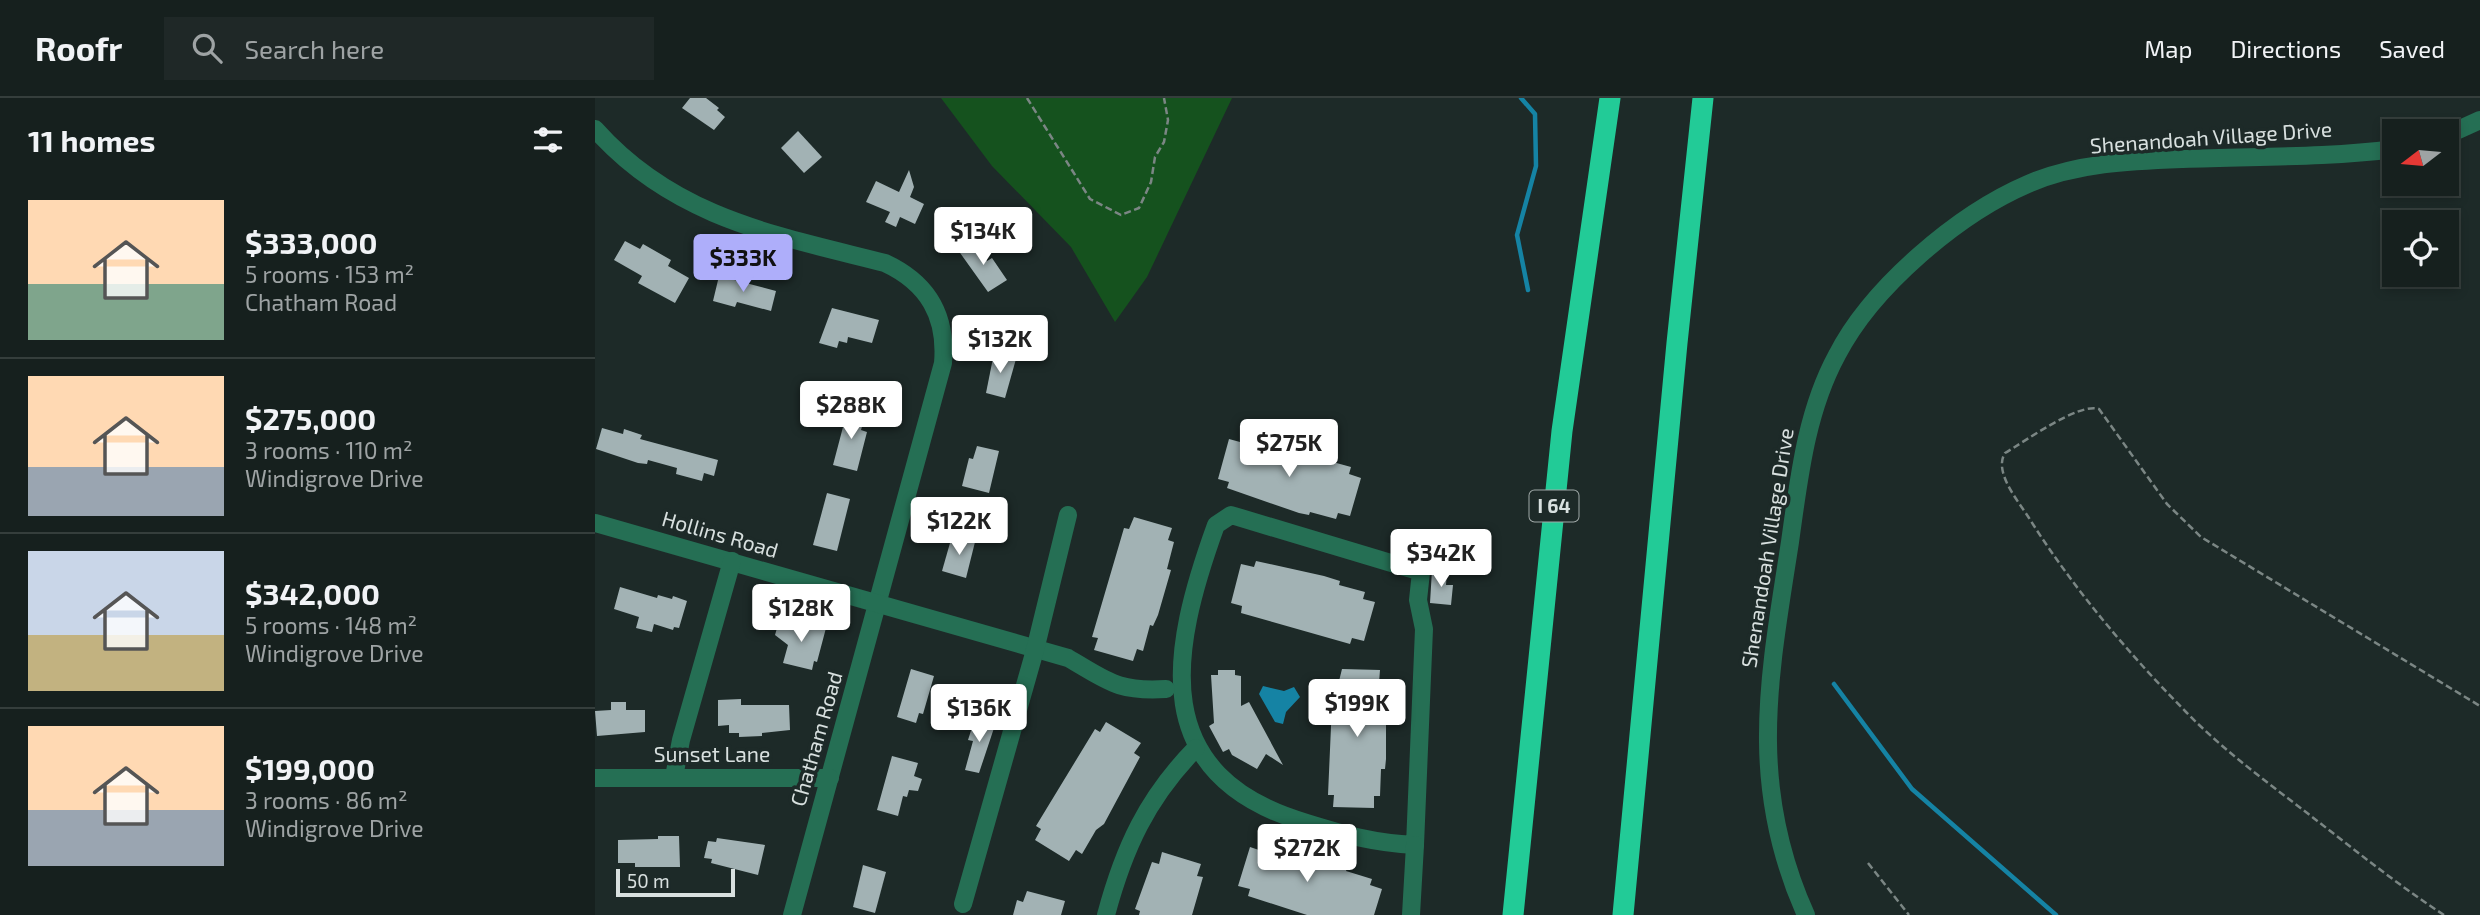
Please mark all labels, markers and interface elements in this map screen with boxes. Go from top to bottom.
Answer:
search box [164,17,654,80]
text: Roofr [35,28,122,68]
icon: search [188,29,226,67]
text: Search here [244,33,384,64]
text: Map [2144,34,2192,63]
text: Directions [2230,34,2341,63]
text: Saved [2379,34,2445,63]
street label: Shenandoah Village Drive [2089,116,2333,157]
north arrow [2382,119,2459,196]
map controls [2382,119,2459,287]
icon: filters [529,121,567,159]
text: 11 homes [28,122,155,158]
pin: $134K [934,208,1032,267]
button: locate [2382,210,2459,287]
text: $134K [950,216,1016,244]
text: $333,000 [245,224,377,260]
icon: home [84,228,168,312]
pin: $333K [694,234,792,294]
text: $333K [709,243,777,271]
text: 5 rooms · 153 m² [245,260,414,288]
text: Chatham Road [245,288,397,316]
pin: $132K [951,316,1049,375]
text: $132K [968,324,1032,352]
pin: $288K [802,382,900,441]
text: $288K [816,390,886,418]
text: $275,000 [245,400,376,436]
icon: home [84,404,168,488]
pin: $275K [1240,420,1338,479]
street label: Shenandoah Village Drive [1735,426,1798,669]
text: $275K [1256,428,1322,456]
text: 3 rooms · 110 m² [245,436,412,464]
text: Windigrove Drive [245,464,424,492]
road number: I 64 [1529,490,1579,522]
pin: $122K [910,498,1008,557]
street label: Hollins Road [660,505,781,562]
text: $122K [927,506,991,534]
pin: $342K [1392,530,1490,589]
text: $342K [1407,538,1475,566]
text: $342,000 [245,575,380,611]
icon: home [84,579,168,663]
pin: $128K [752,584,850,644]
text: $128K [768,593,834,621]
text: 5 rooms · 148 m² [245,611,417,639]
text: Windigrove Drive [245,639,424,667]
street label: Chatham Road [784,668,847,809]
pin: $199K [1308,680,1406,739]
pin: $136K [930,684,1028,744]
text: $199K [1325,688,1390,716]
text: $136K [947,693,1011,721]
street label: Sunset Lane [654,741,770,766]
text: $199,000 [245,750,375,786]
icon: home [84,754,168,838]
text: 3 rooms · 86 m² [245,786,407,814]
text: Windigrove Drive [245,814,424,842]
pin: $272K [1258,824,1356,884]
text: $272K [1274,833,1340,861]
scale bar [616,866,735,898]
text: 50 m [627,869,670,892]

